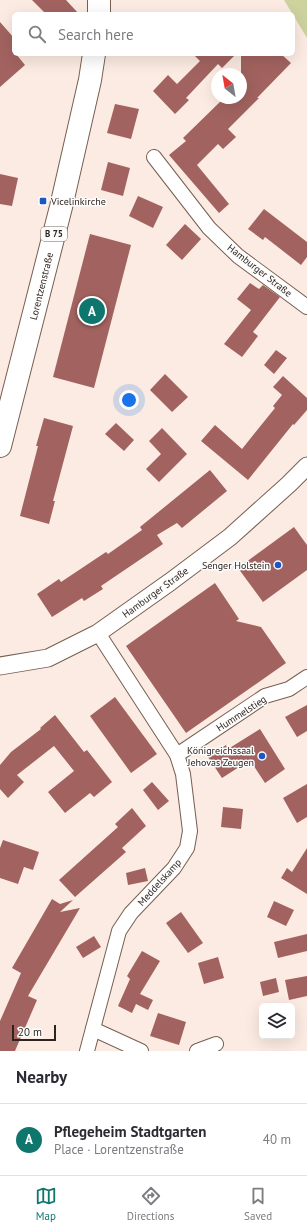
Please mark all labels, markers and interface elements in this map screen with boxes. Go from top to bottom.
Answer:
search box [12,12,295,56]
icon: search [26,23,48,45]
text: Search here [58,25,134,44]
north arrow [211,68,247,104]
place label: Vicelinkirche [50,195,106,208]
marker: Vicelinkirche [38,196,48,206]
road number: B 75 [41,227,67,241]
street label: Hamburger Straße [225,241,295,300]
street label: Lorentzenstraße [27,251,56,321]
pin: A [79,296,105,326]
your location [119,390,139,410]
place label: Senger Holstein [202,559,270,572]
marker: Senger Holstein [273,560,283,570]
street label: Hamburger Straße [120,564,191,621]
street label: Hummelstieg [214,692,269,734]
place label: Königreichssaal Jehovas Zeugen [187,744,254,769]
marker: Königreichssaal Jehovas Zeugen [257,751,267,761]
street label: Meddelskamp [135,856,184,909]
map controls [259,1003,295,1039]
button: layers [259,1003,295,1039]
scale bar [12,1023,56,1042]
text: 20 m [18,1025,42,1039]
text: Nearby [16,1066,67,1088]
text: Pflegeheim Stadtgarten [54,1122,206,1141]
text: A [25,1131,33,1148]
text: 40 m [263,1131,291,1148]
text: Place · Lorentzenstraße [54,1141,184,1158]
tab: Map [35,1185,57,1223]
tab: Directions [127,1185,174,1223]
tab: Saved [244,1185,272,1223]

